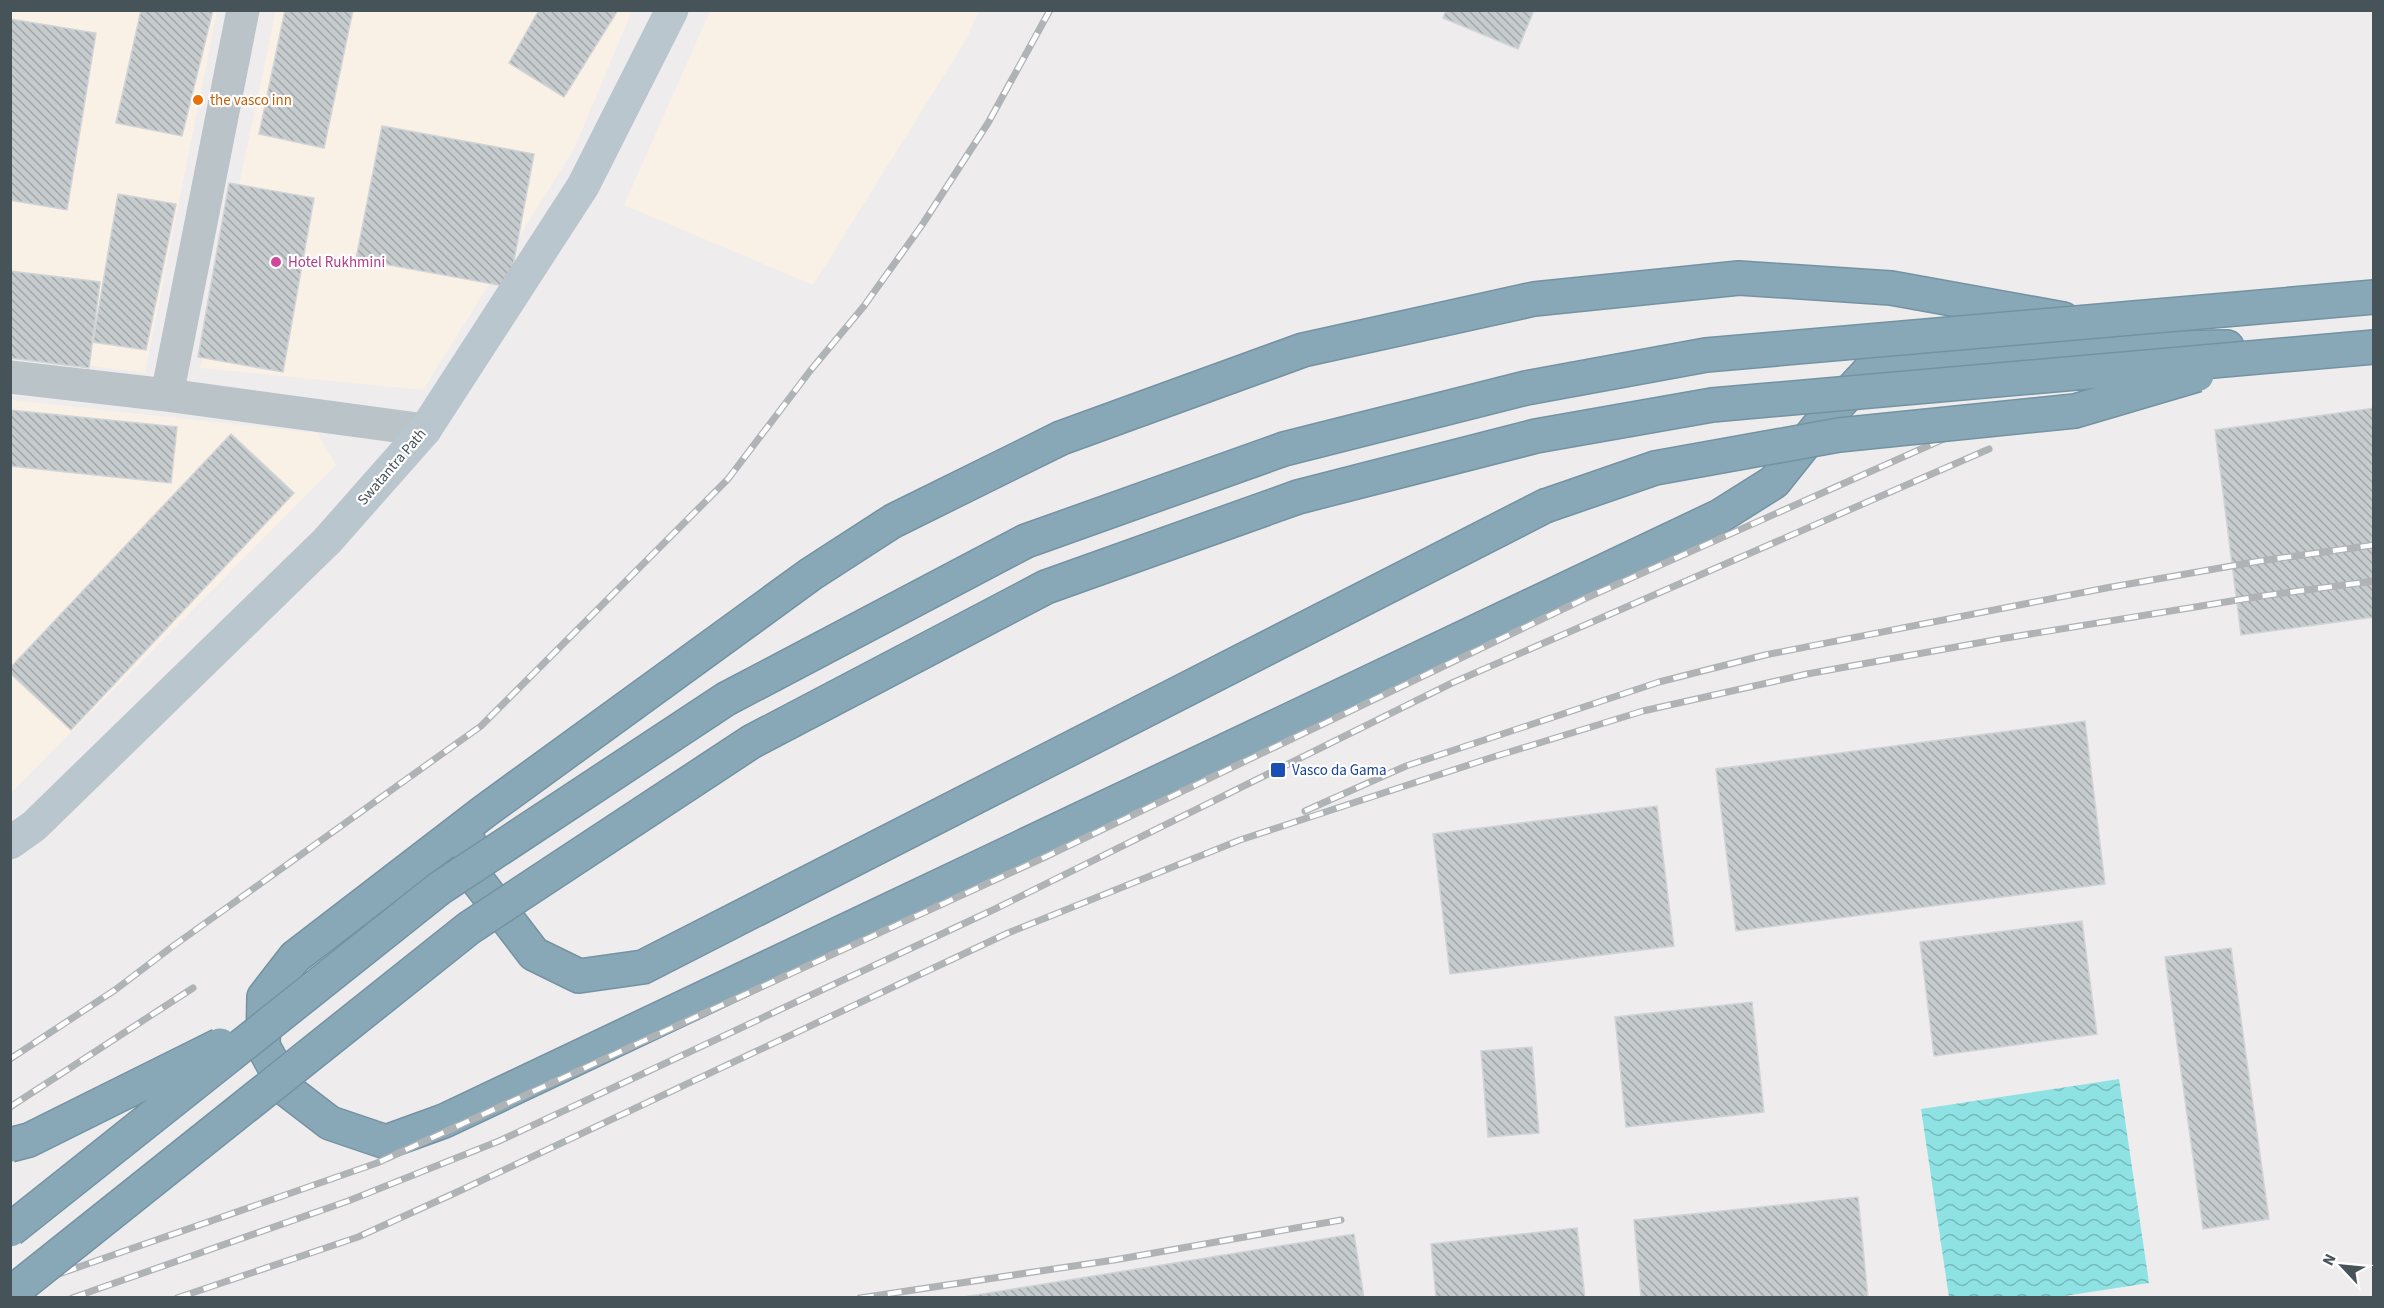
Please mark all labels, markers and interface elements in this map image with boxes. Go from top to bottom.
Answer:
place label: the vasco inn [210,90,292,111]
marker: the vasco inn [191,93,205,107]
place label: Hotel Rukhmini [288,252,385,273]
marker: Hotel Rukhmini [269,255,283,269]
street label: Swatantra Path [353,424,431,510]
place label: Vasco da Gama [1292,760,1387,781]
marker: Vasco da Gama [1269,761,1287,779]
north arrow [2312,1236,2372,1296]
text: N [2317,1250,2342,1269]

